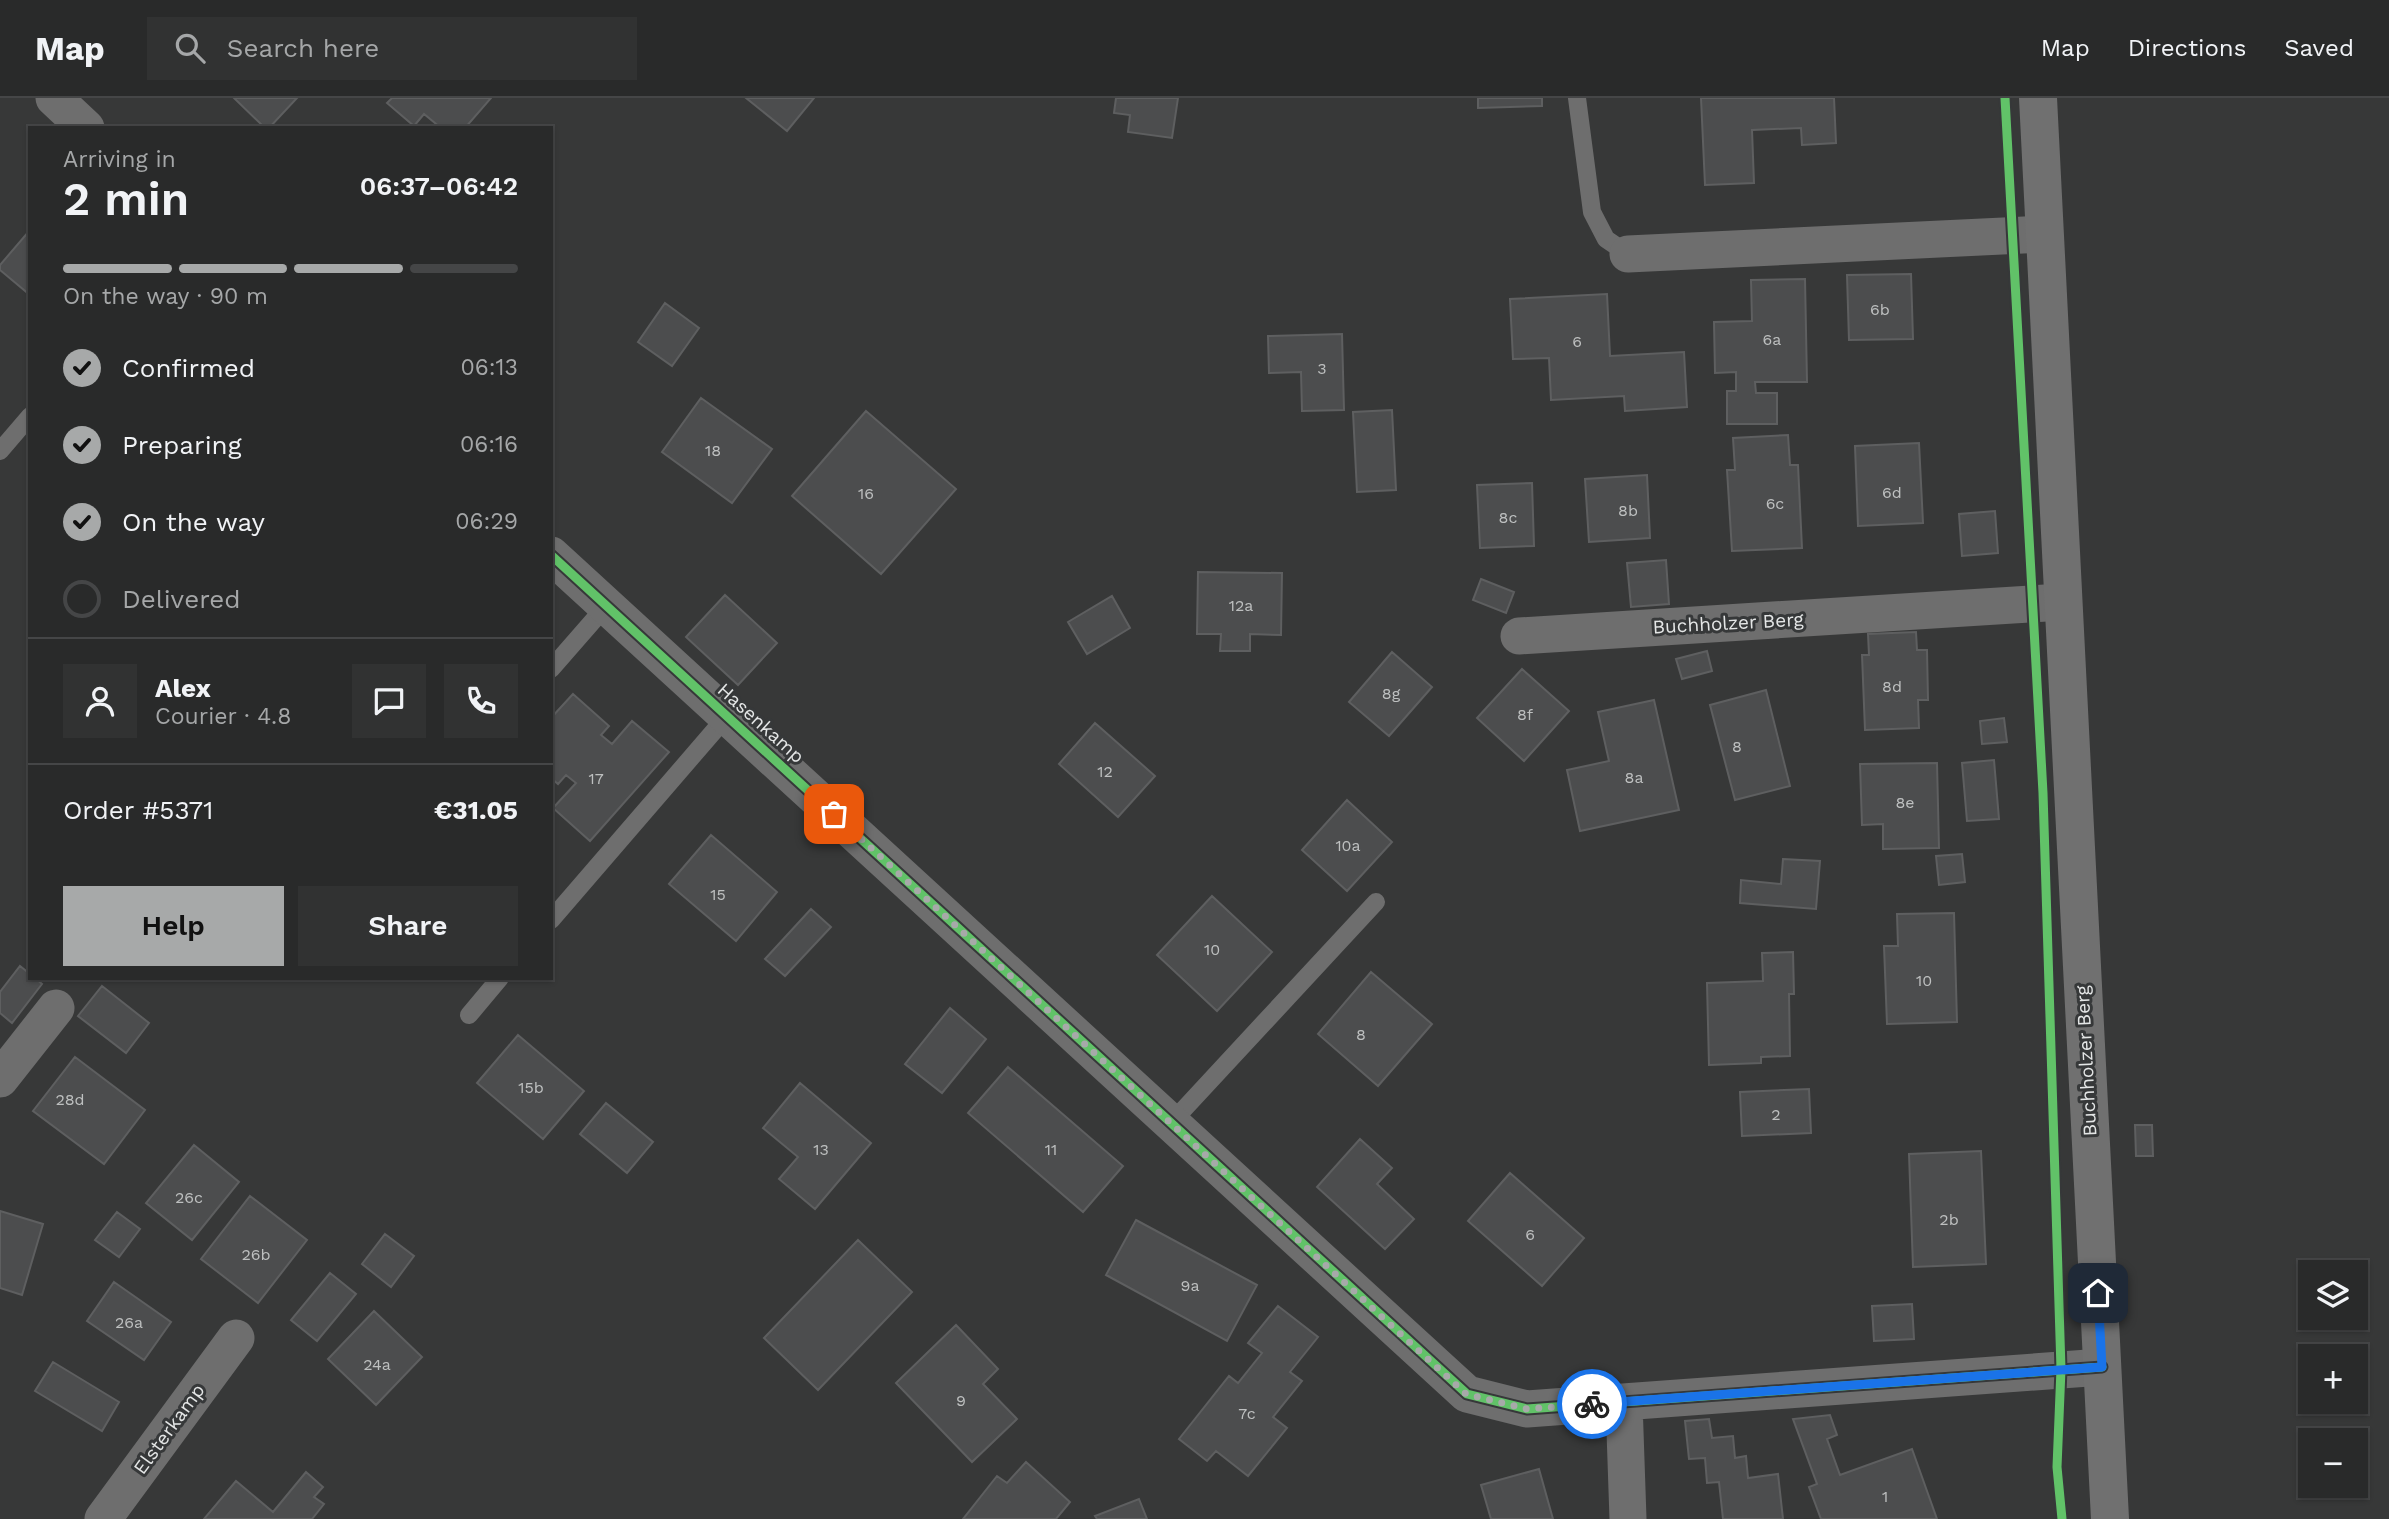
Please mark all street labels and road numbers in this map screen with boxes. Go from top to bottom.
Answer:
street label: Buchholzer Berg [1652,608,1805,638]
street label: Hasenkamp [713,678,809,768]
street label: Buchholzer Berg [2071,984,2101,1137]
street label: Elsterkamp [129,1379,209,1479]

